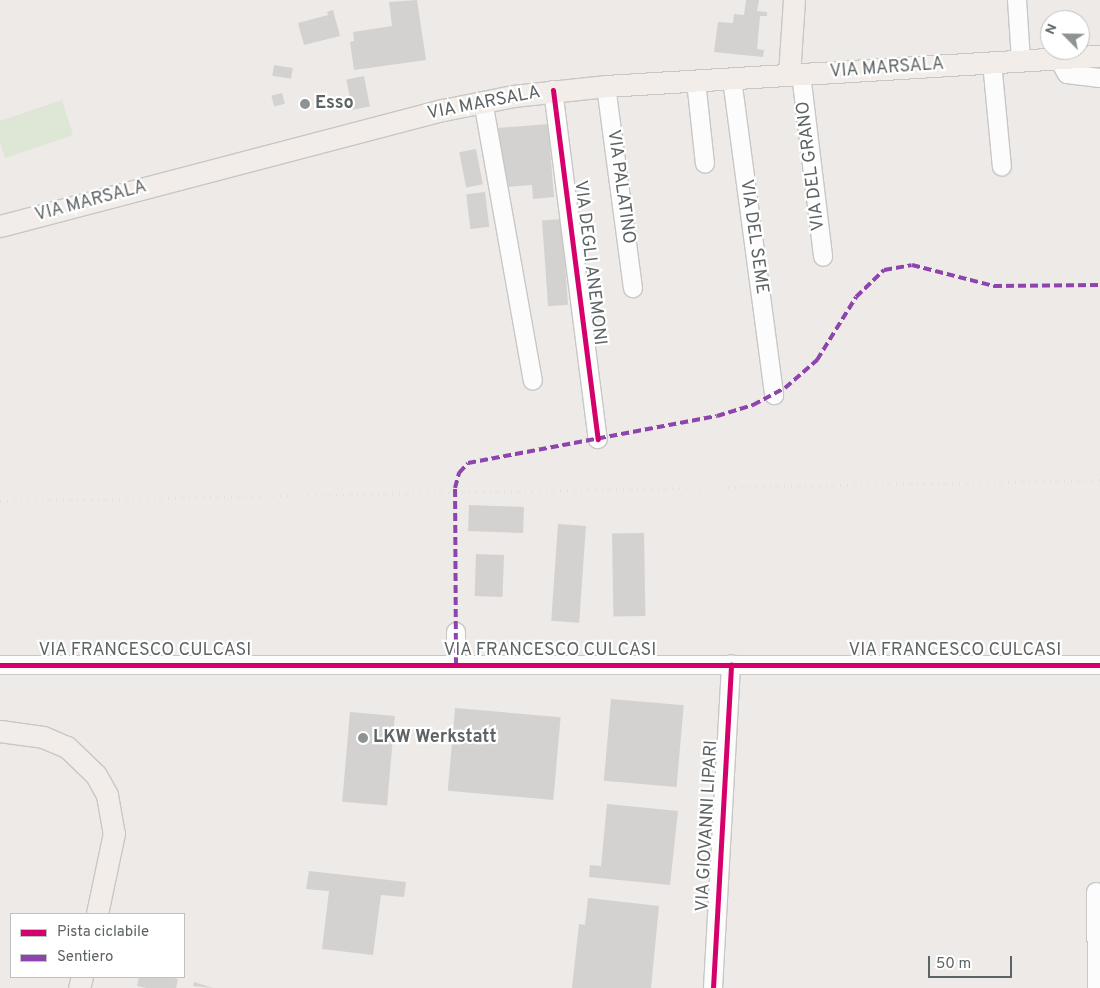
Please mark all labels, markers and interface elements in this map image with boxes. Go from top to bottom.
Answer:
north arrow [1040,10,1090,60]
text: N [1042,21,1061,37]
street label: VIA MARSALA [829,54,945,84]
street label: VIA MARSALA [425,82,543,126]
place label: Esso [315,93,354,115]
marker: Esso [299,98,311,110]
street label: VIA DEL GRANO [793,99,831,233]
street label: VIA PALATINO [601,128,639,246]
street label: VIA MARSALA [33,177,149,227]
street label: VIA DEL SEME [734,178,772,296]
street label: VIA DEGLI ANEMONI [568,179,610,347]
street label: VIA FRANCESCO CULCASI [38,640,252,662]
street label: VIA FRANCESCO CULCASI [443,640,657,662]
street label: VIA FRANCESCO CULCASI [848,640,1062,662]
place label: LKW Werkstatt [373,727,496,749]
marker: LKW Werkstatt [357,732,369,744]
street label: VIA GIOVANNI LIPARI [693,739,723,913]
legend [10,913,185,978]
text: Pista ciclabile [57,923,149,942]
scale bar [930,946,1014,978]
text: Sentiero [57,948,113,967]
text: 50 m [936,955,971,974]

